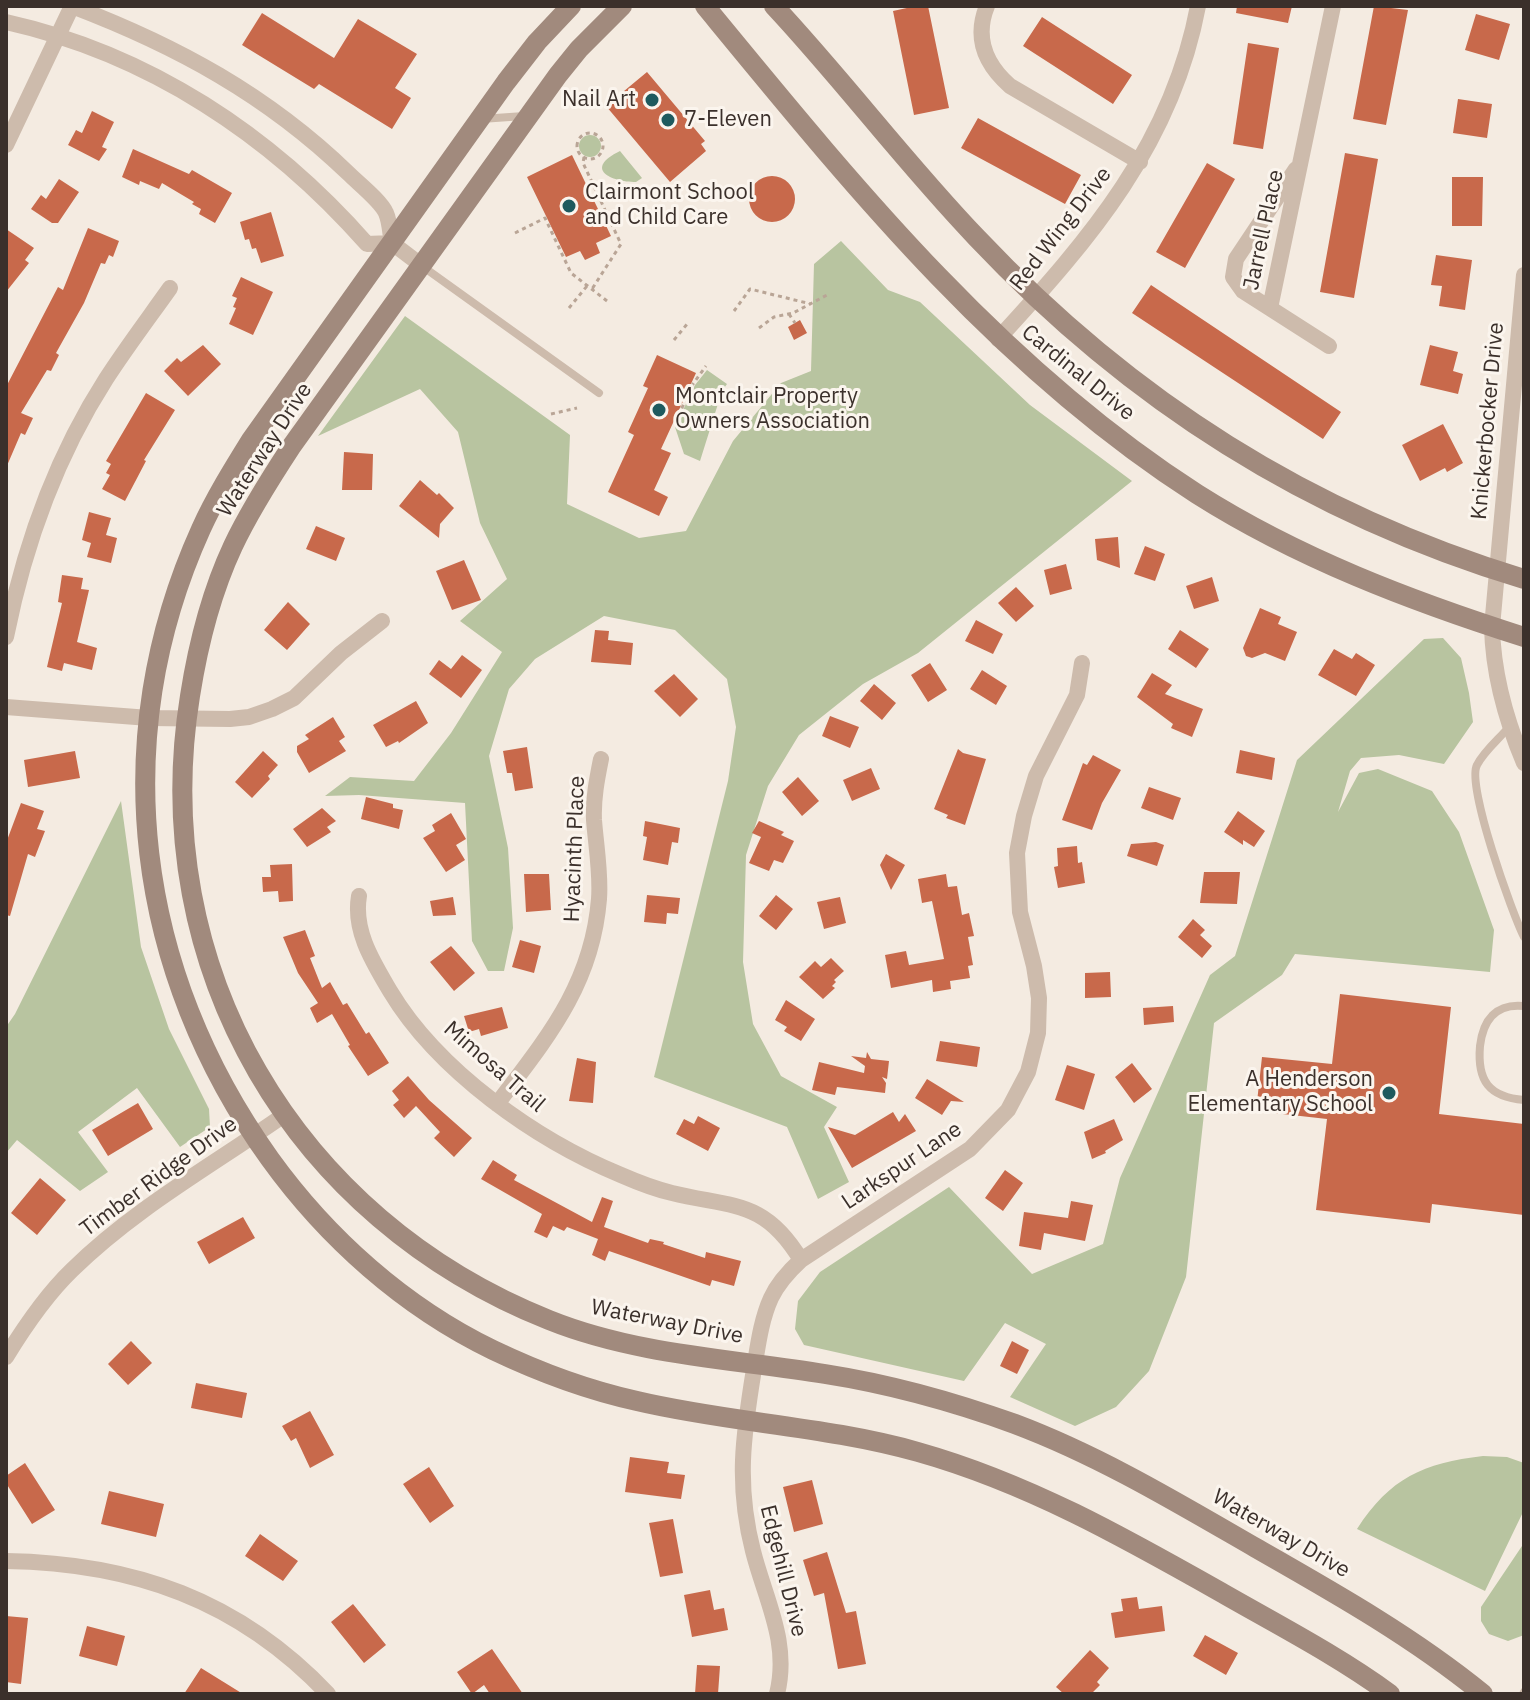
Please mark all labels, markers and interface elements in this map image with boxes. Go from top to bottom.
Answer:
place label: Nail Art [562,87,636,113]
marker: Nail Art [643,91,661,109]
place label: 7-Eleven [684,107,772,133]
marker: 7-Eleven [659,111,677,129]
street label: Red Wing Drive [1005,162,1117,296]
street label: Jarrell Place [1238,167,1290,293]
place label: Clairmont School and Child Care [585,180,754,232]
marker: Clairmont School and Child Care [560,197,578,215]
street label: Cardinal Drive [1016,319,1140,427]
street label: Knickerbocker Drive [1466,321,1510,521]
street label: Waterway Drive [212,378,318,522]
place label: Montclair Property Owners Association [675,384,870,436]
marker: Montclair Property Owners Association [650,401,668,419]
street label: Hyacinth Place [559,775,591,923]
street label: Mimosa Trail [438,1016,550,1118]
place label: A Henderson Elementary School [1187,1067,1373,1118]
marker: A Henderson Elementary School [1380,1084,1398,1102]
street label: Timber Ridge Drive [75,1111,243,1243]
street label: Larkspur Lane [837,1116,967,1216]
street label: Waterway Drive [589,1294,745,1350]
street label: Waterway Drive [1207,1484,1355,1584]
street label: Edgehill Drive [754,1502,812,1640]

